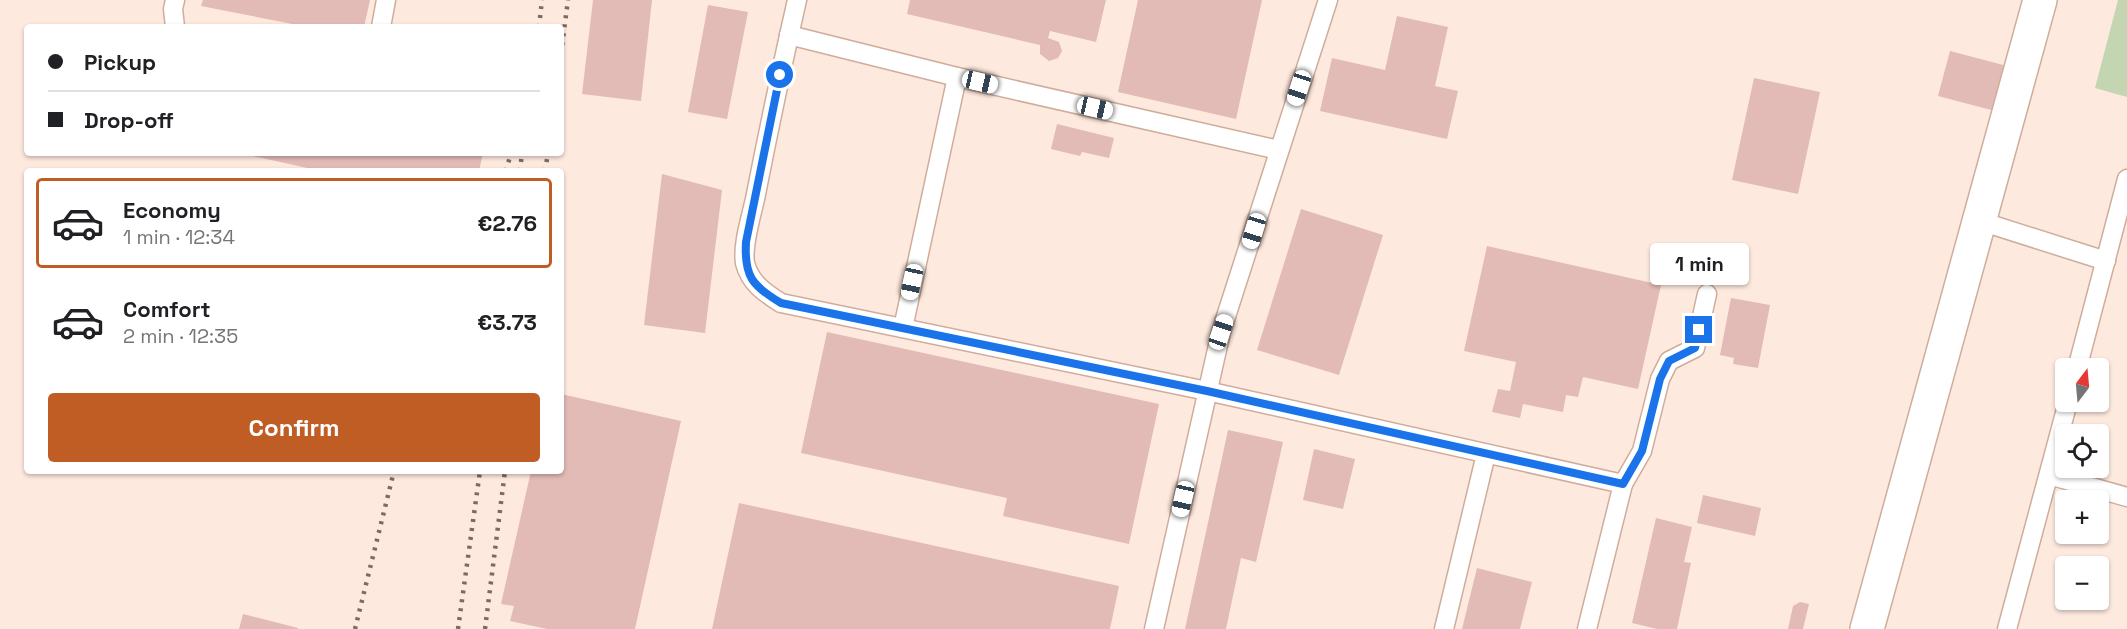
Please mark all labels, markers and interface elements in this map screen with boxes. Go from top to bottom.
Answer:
text: Pickup [84,48,156,76]
route start [766,61,793,88]
car [1285,68,1313,108]
car [960,69,1000,95]
car [1075,95,1115,121]
text: Drop-off [84,106,174,134]
icon: car [51,196,105,250]
text: Economy [123,196,221,224]
text: €2.76 [478,209,537,237]
car [1240,211,1268,251]
text: 1 min · 12:34 [123,224,235,250]
callout: 1 min [1650,243,1748,285]
text: 1 min [1675,251,1724,277]
car [899,263,925,301]
icon: car [51,295,105,349]
text: Comfort [123,295,211,323]
text: €3.73 [477,308,537,336]
car [1207,312,1235,352]
route end [1685,316,1712,343]
text: 2 min · 12:35 [123,323,238,349]
north arrow [2055,358,2109,412]
map controls [2055,358,2109,610]
button: Confirm [48,393,540,462]
button: locate [2055,424,2109,478]
car [1170,479,1196,519]
button: + [2055,490,2109,544]
button: − [2055,556,2109,610]

